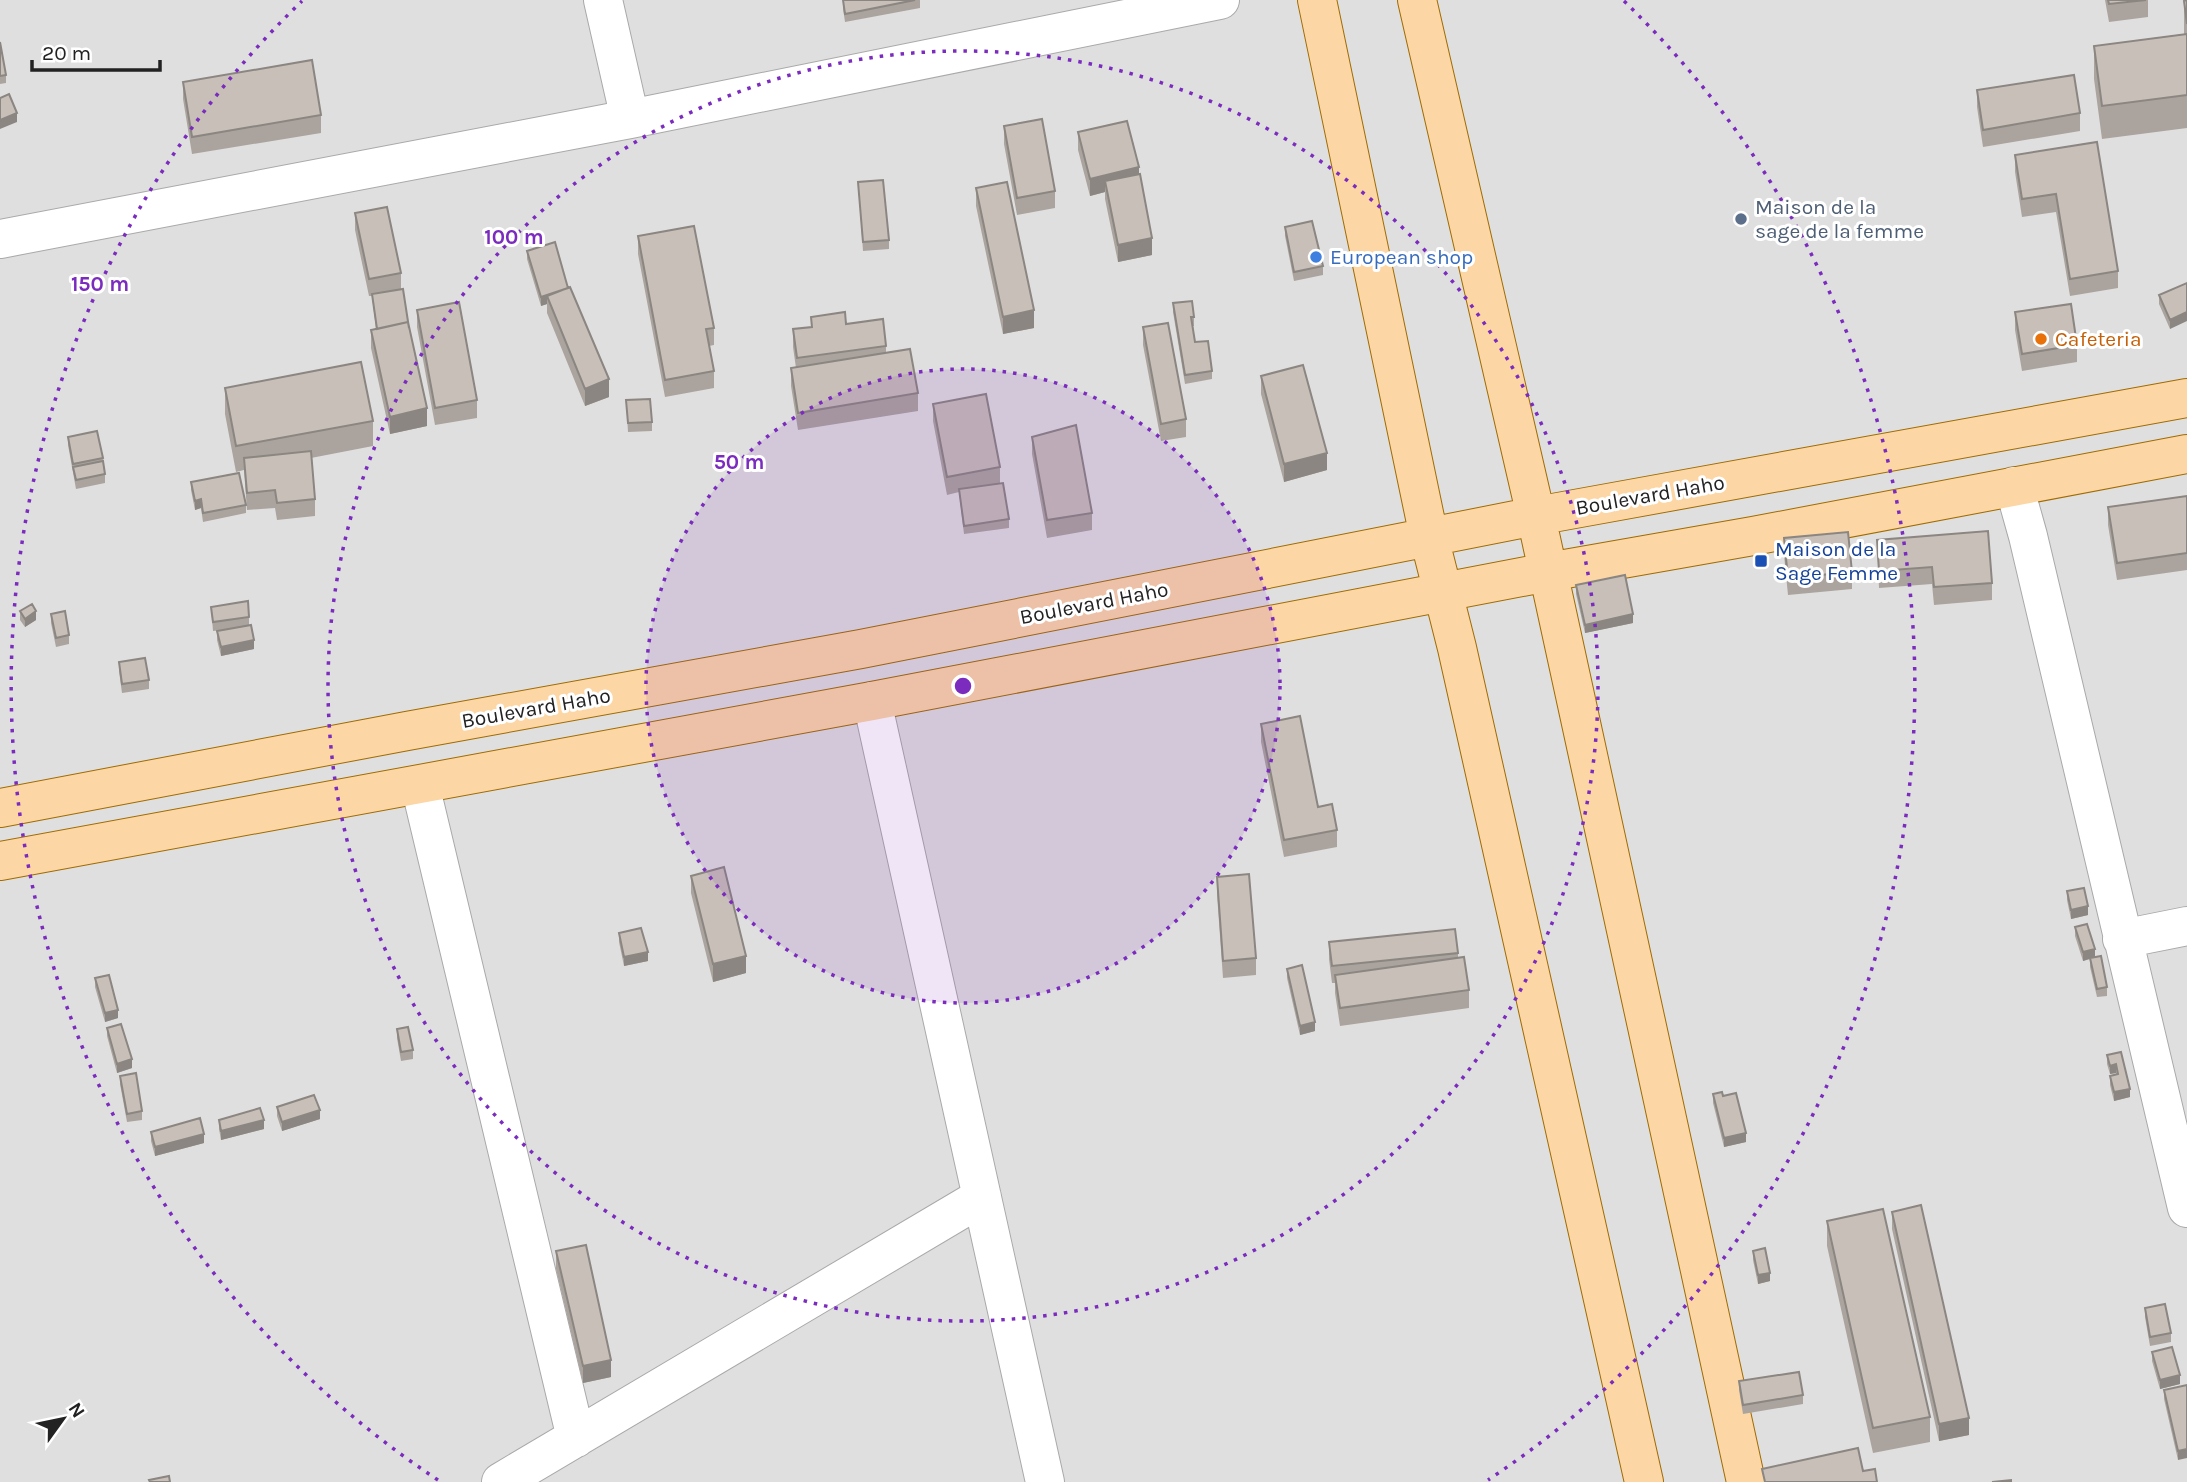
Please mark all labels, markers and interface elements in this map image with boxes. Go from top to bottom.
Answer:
scale bar [32,28,159,72]
text: 20 m [42,41,91,65]
place label: Maison de la sage de la femme [1755,195,1924,243]
marker: Maison de la sage de la femme [1733,211,1749,227]
text: 100 m [484,225,544,249]
place label: European shop [1330,245,1473,269]
marker: European shop [1308,249,1324,265]
text: 150 m [71,272,129,296]
place label: Cafeteria [2055,327,2142,351]
marker: Cafeteria [2033,331,2049,347]
text: 50 m [714,450,764,474]
street label: Boulevard Haho [1574,470,1726,520]
place label: Maison de la Sage Femme [1775,537,1898,585]
marker: Maison de la Sage Femme [1753,553,1769,569]
street label: Boulevard Haho [1018,577,1170,629]
centre of rings [951,674,975,698]
street label: Boulevard Haho [460,683,612,733]
north arrow [28,1384,98,1454]
text: N [63,1399,89,1422]

